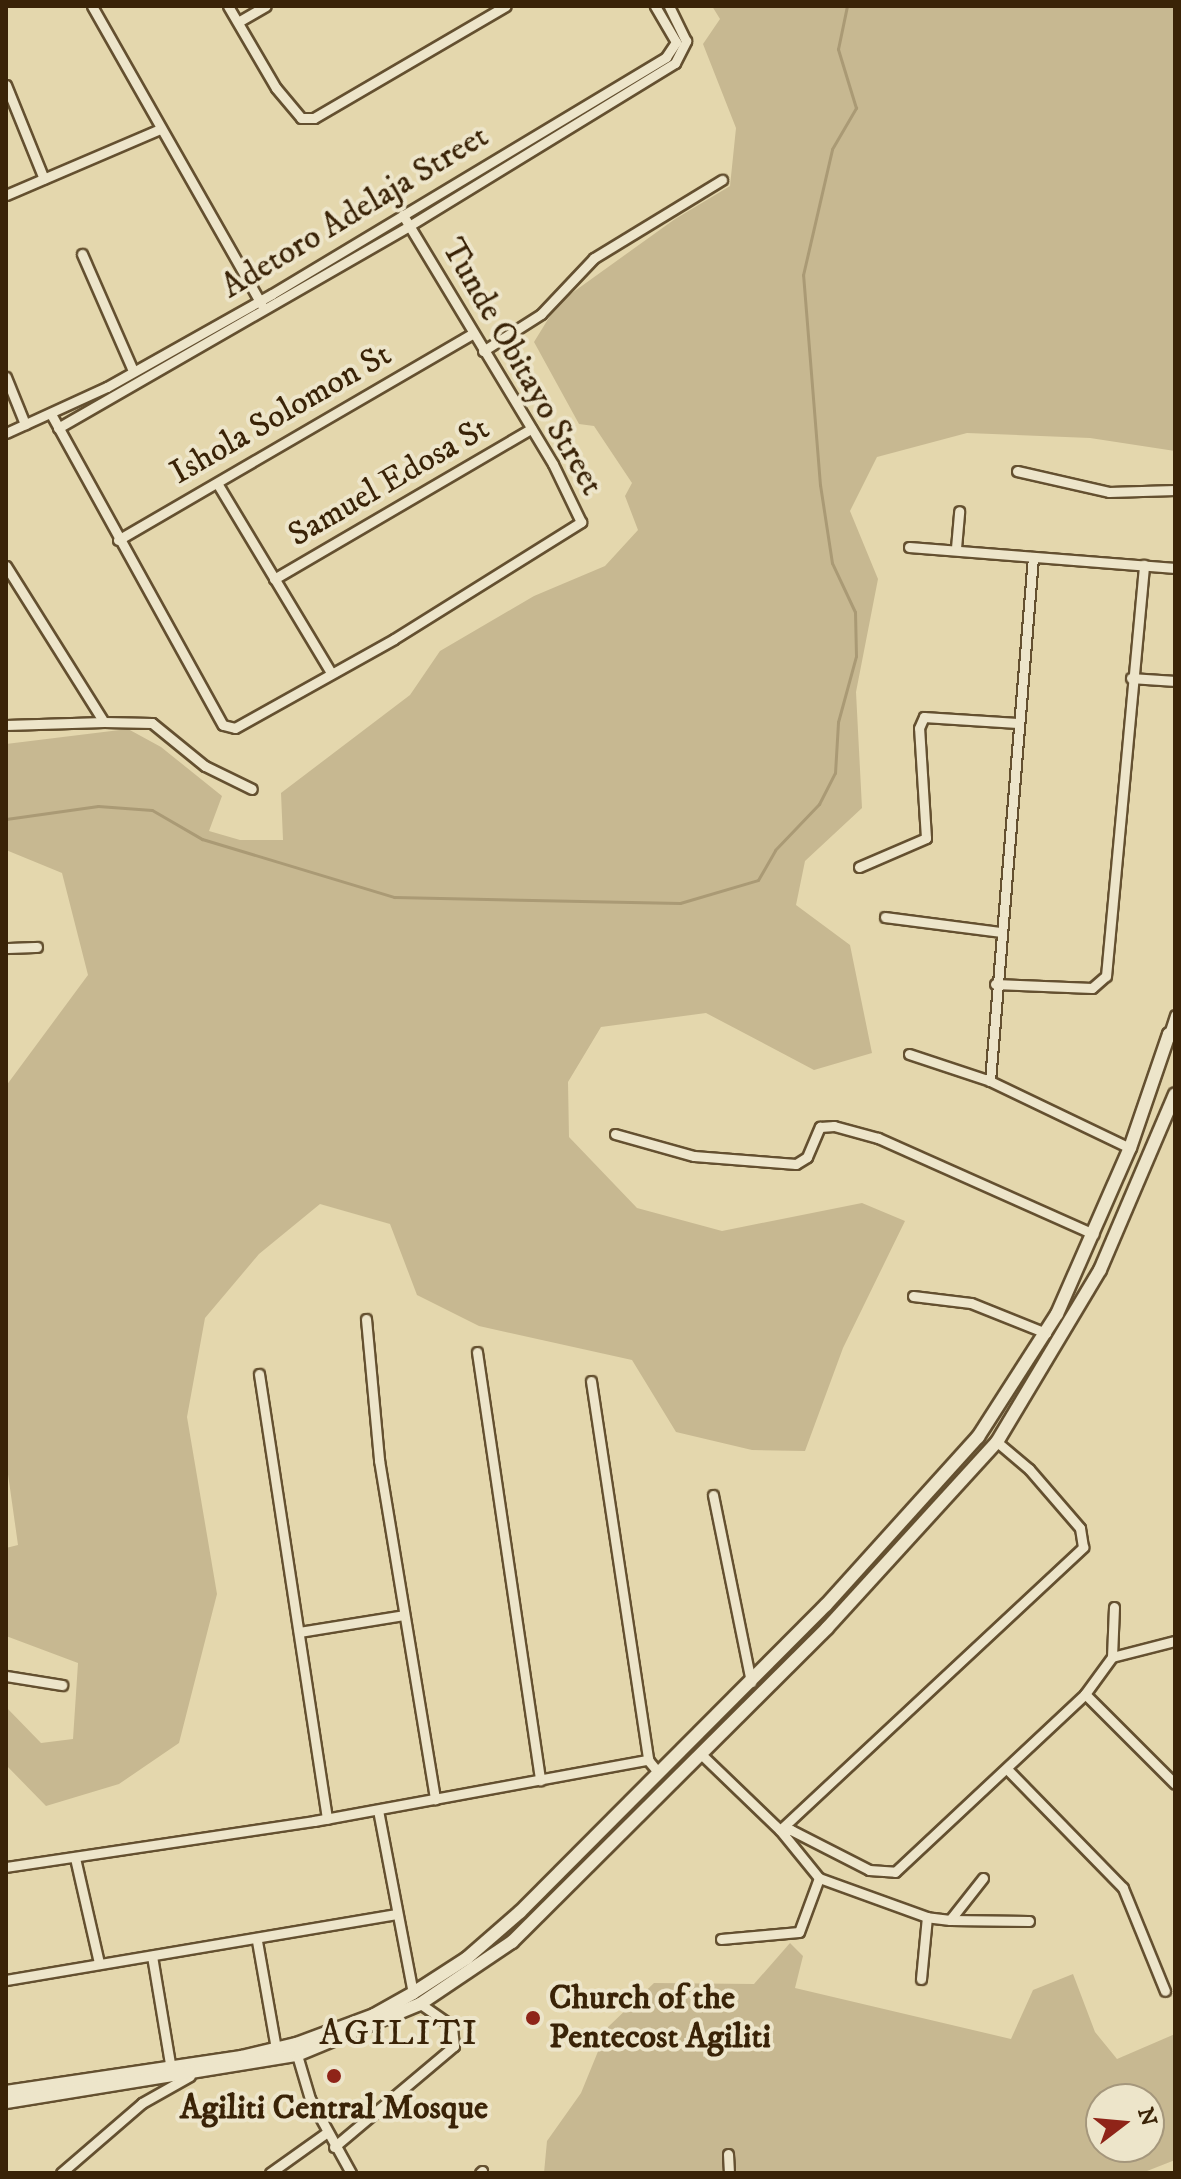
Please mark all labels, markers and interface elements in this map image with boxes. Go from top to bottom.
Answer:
street label: Adetoro Adelaja Street [214,116,496,308]
street label: Tunde Obitayo Street [432,231,612,503]
street label: Ishola Solomon St [163,334,399,494]
street label: Samuel Edosa St [281,408,497,556]
place label: Church of the Pentecost Agiliti [549,1978,771,2058]
marker: Church of the Pentecost Agiliti [524,2009,542,2027]
district label: AGILITI [319,2012,479,2056]
marker: Agiliti Central Mosque [325,2067,343,2085]
north arrow [1085,2083,1165,2163]
place label: Agiliti Central Mosque [180,2089,488,2129]
text: N [1131,2104,1162,2129]

